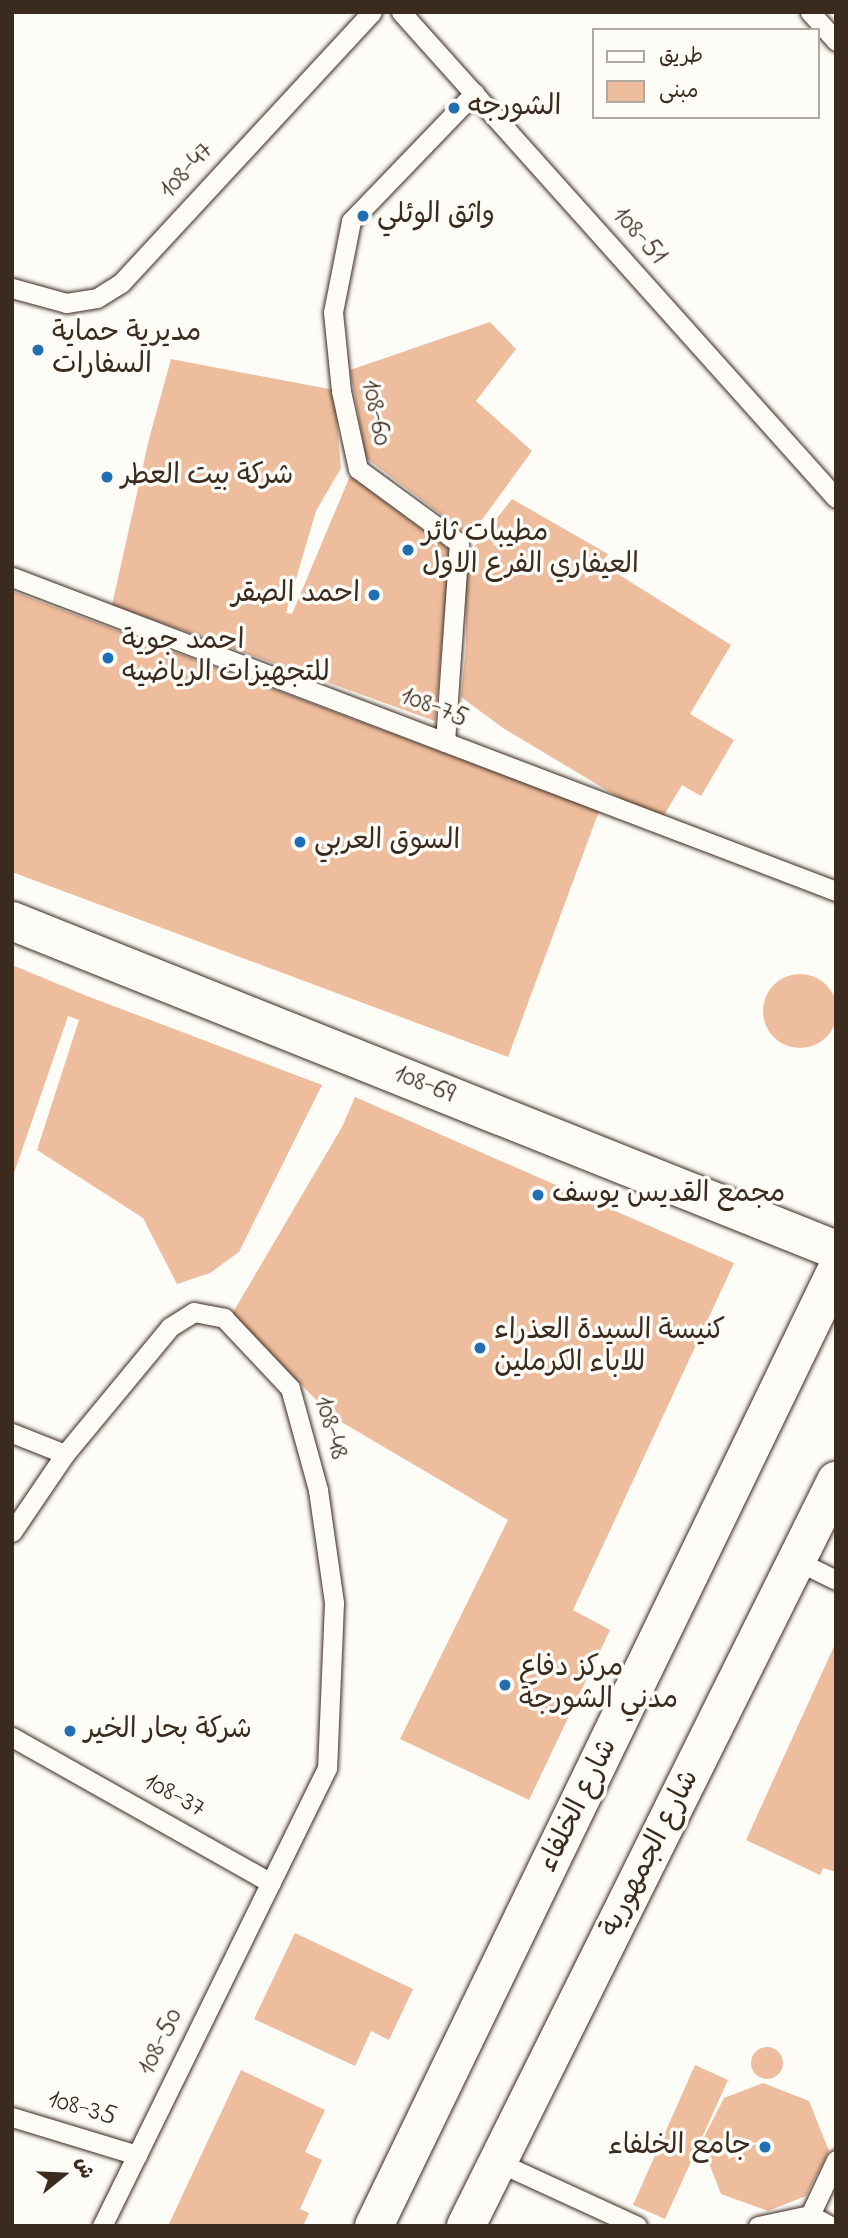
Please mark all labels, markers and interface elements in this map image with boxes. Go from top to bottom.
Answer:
legend [592,28,820,119]
text: طريق [659,42,703,72]
text: مبنى [659,77,698,107]
place label: الشورجه [468,91,561,125]
marker: الشورجه [446,100,462,116]
street label: 108-47 [153,136,221,206]
place label: واثق الوئلي [377,199,495,233]
street label: 108-51 [604,200,674,272]
marker: واثق الوئلي [355,208,371,224]
place label: مديرية حماية السفارات [52,317,201,383]
marker: مديرية حماية السفارات [30,342,46,358]
street label: 108-60 [352,377,398,449]
place label: شركة بيت العطر [121,460,293,494]
marker: شركة بيت العطر [99,469,115,485]
place label: مطيبات ثائر العيفاري الفرع الاول [422,517,639,583]
marker: مطيبات ثائر العيفاري الفرع الاول [400,542,416,558]
place label: احمد الصقر [232,578,360,612]
marker: احمد الصقر [366,587,382,603]
place label: احمد جوية للتجهيزات الرياضيه [122,625,330,691]
marker: احمد جوية للتجهيزات الرياضيه [100,650,116,666]
street label: 108-75 [396,680,472,736]
place label: السوق العربي [314,825,460,859]
marker: السوق العربي [292,834,308,850]
street label: 108-69 [389,1058,459,1112]
place label: مجمع القديس يوسف [552,1178,785,1212]
marker: مجمع القديس يوسف [530,1187,546,1203]
place label: كنيسة السيدة العذراء للاباء الكرملين [494,1315,725,1381]
marker: كنيسة السيدة العذراء للاباء الكرملين [472,1340,488,1356]
street label: 108-48 [305,1393,355,1463]
place label: مركز دفاع مدني الشورجة [519,1652,678,1718]
marker: مركز دفاع مدني الشورجة [497,1677,513,1693]
place label: شركة بحار الخير [84,1714,252,1748]
marker: شركة بحار الخير [62,1723,78,1739]
street label: شارع الخلفاء [532,1734,626,1878]
street label: شارع الجمهورية [595,1765,707,1943]
street label: 108-37 [137,1766,211,1826]
street label: 108-50 [131,2003,191,2081]
street label: 108-35 [44,2083,120,2135]
place label: جامع الخلفاء [608,2130,751,2164]
marker: جامع الخلفاء [757,2139,773,2155]
north arrow [28,2140,98,2210]
text: ش [67,2154,100,2182]

